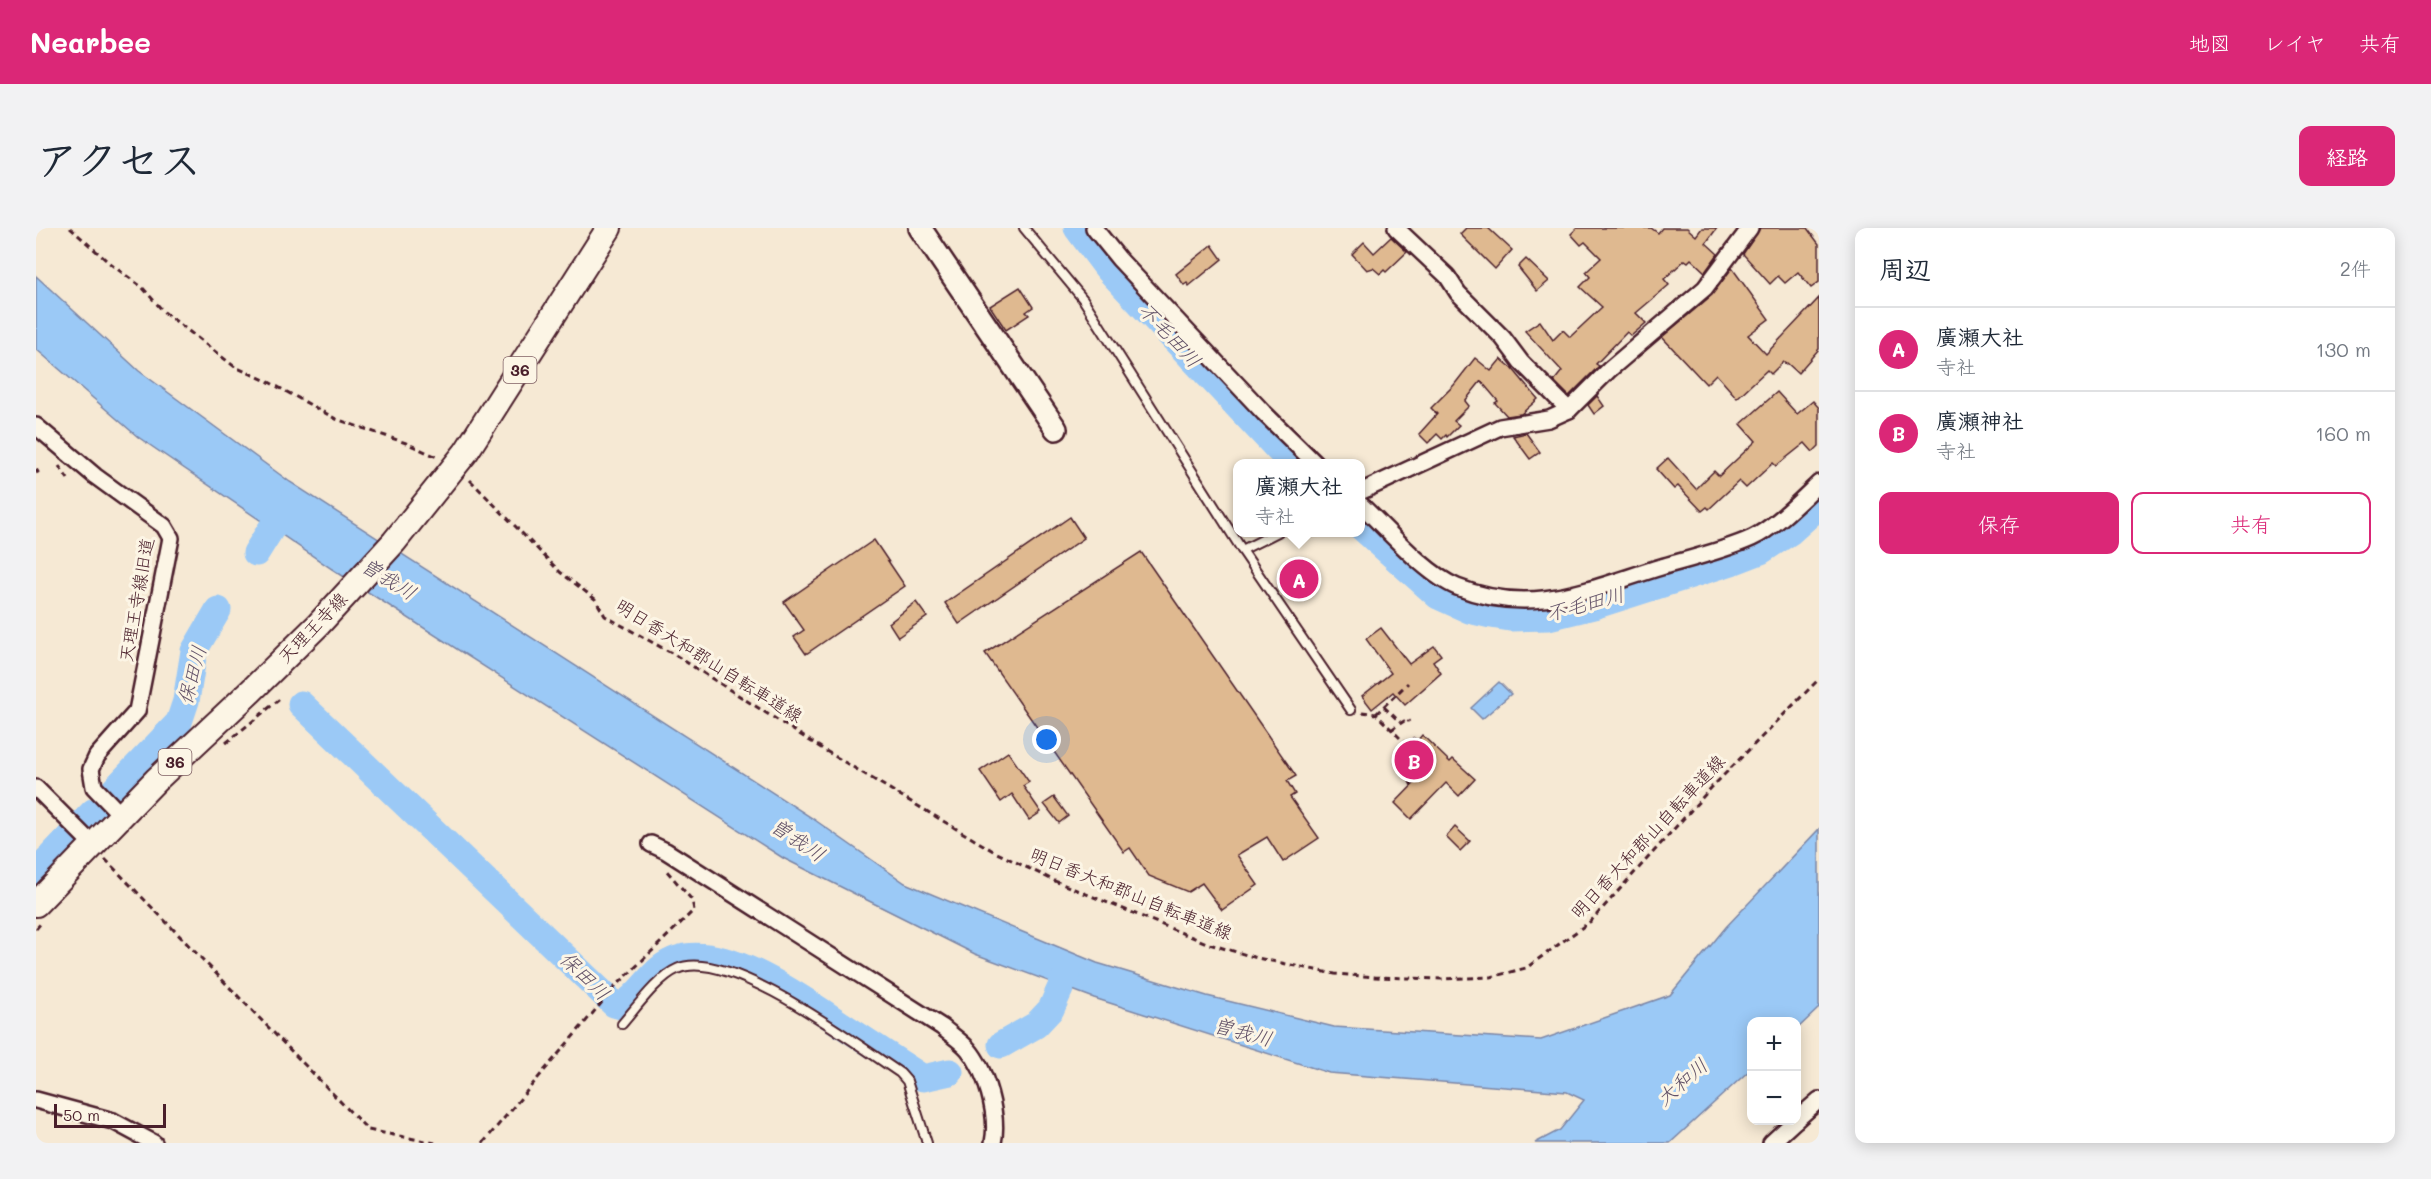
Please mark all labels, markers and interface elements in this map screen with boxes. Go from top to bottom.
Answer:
text: Nearbee [30,24,151,60]
text: 地図 [2189,29,2231,56]
text: レイヤ [2264,29,2326,56]
text: 共有 [2359,29,2401,56]
button: 経路 [2299,126,2395,186]
text: アクセス [36,131,201,186]
text: 周辺 [1879,252,1931,286]
text: 2件 [2340,255,2371,281]
water label: 不毛田川 [1134,296,1208,372]
text: 廣瀬大社 [1936,322,2024,351]
text: A [1892,336,1905,362]
text: 130 m [2316,336,2371,362]
text: 寺社 [1936,353,1976,379]
road number: 36 [504,357,536,383]
text: 廣瀬神社 [1936,406,2024,435]
text: B [1892,420,1905,446]
text: 160 m [2315,420,2371,446]
text: 寺社 [1936,437,1976,463]
popup [1233,459,1365,537]
text: 廣瀬大社 [1255,471,1343,500]
button: 保存 [1879,492,2119,554]
button: 共有 [2131,492,2371,554]
text: 寺社 [1255,502,1295,528]
street label: 天理王寺線旧道 [113,536,159,664]
water label: 曽我川 [357,551,422,605]
pin: A [1280,556,1318,602]
water label: 不毛田川 [1543,580,1627,626]
street label: 天理王寺線 [272,587,352,668]
street label: 明日香大和郡山自転車道線 [612,593,807,728]
water label: 保田川 [171,642,211,707]
your location [1032,725,1061,754]
pin: B [1394,738,1434,782]
road number: 36 [158,749,192,775]
street label: 明日香大和郡山自転車道線 [1565,749,1730,923]
water label: 曽我川 [766,812,831,867]
street label: 明日香大和郡山自転車道線 [1027,841,1236,945]
water label: 保田川 [555,945,616,1005]
water label: 曽我川 [1211,1011,1276,1051]
map controls [1747,1017,1801,1125]
button: + [1747,1017,1801,1071]
water label: 大和川 [1650,1052,1713,1111]
button: − [1747,1071,1801,1125]
scale bar [54,1101,166,1128]
text: 50 m [63,1104,100,1125]

